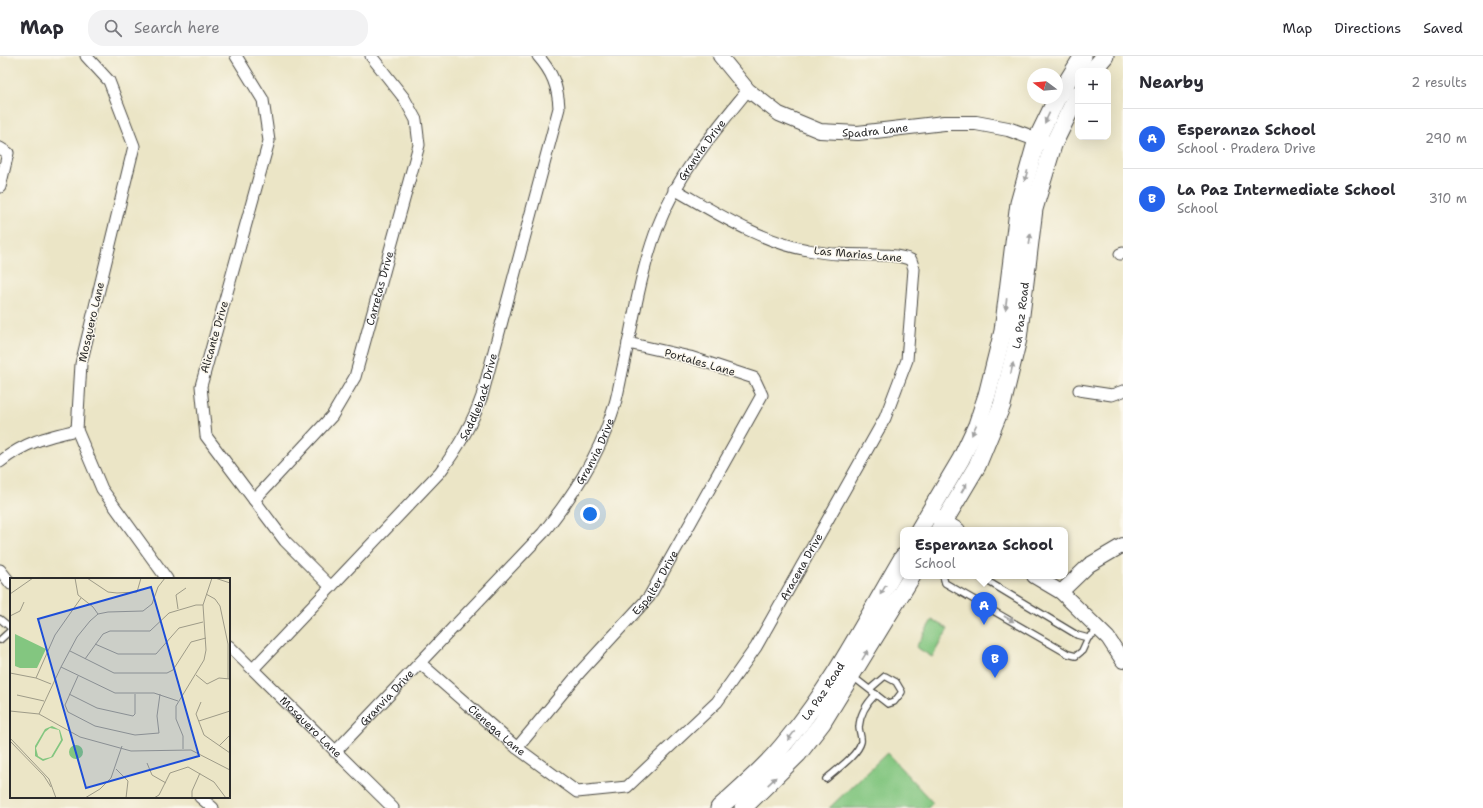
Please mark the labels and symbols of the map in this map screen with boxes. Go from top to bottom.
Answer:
north arrow [1027,68,1063,104]
one-way arrow [1044,112,1050,124]
street label: Granvia Drive [675,116,729,184]
street label: Spadra Lane [842,120,909,141]
one-way arrow [1022,169,1028,182]
one-way arrow [1027,233,1034,245]
street label: Las Marias Lane [813,243,903,266]
street label: Carretas Drive [363,249,397,327]
street label: Mosquero Lane [75,281,108,364]
street label: La Paz Road [1009,281,1033,350]
one-way arrow [1003,298,1009,310]
street label: Alicante Drive [197,299,232,375]
street label: Portales Lane [663,345,737,380]
street label: Saddleback Drive [456,352,501,443]
one-way arrow [1009,362,1015,374]
street label: Granvia Drive [572,416,618,488]
one-way arrow [971,424,977,436]
one-way arrow [960,482,967,494]
your location [580,504,600,524]
street label: Aracena Drive [777,531,827,603]
street label: Espalter Drive [629,548,682,619]
inset map [10,578,230,798]
one-way arrow [880,584,887,596]
pin: A [971,592,997,625]
one-way arrow [1003,616,1015,623]
pin: B [982,645,1008,678]
one-way arrow [862,649,869,661]
street label: La Paz Road [798,659,848,724]
street label: Granvia Drive [357,666,417,729]
street label: Mosquero Lane [276,693,345,761]
street label: Cienega Lane [465,701,528,760]
one-way arrow [787,730,796,741]
one-way arrow [767,777,776,786]

